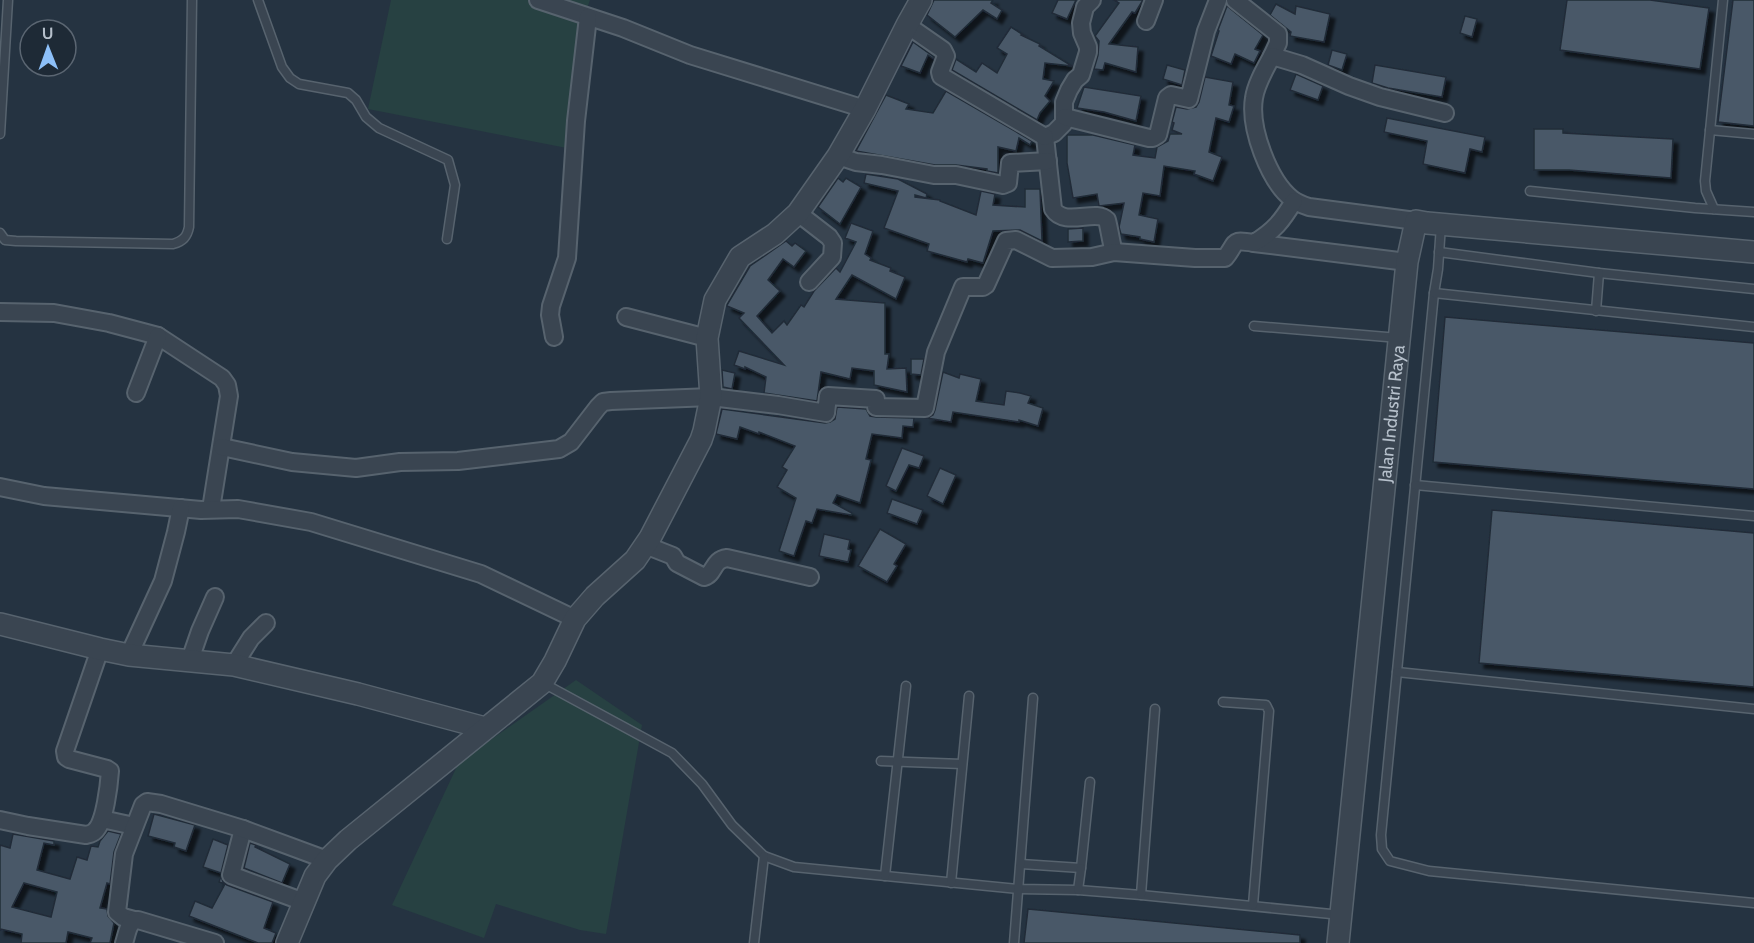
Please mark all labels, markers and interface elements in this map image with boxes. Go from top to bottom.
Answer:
north arrow [18,18,78,78]
text: U [42,24,54,43]
street label: Jalan Industri Raya [1374,344,1410,484]

